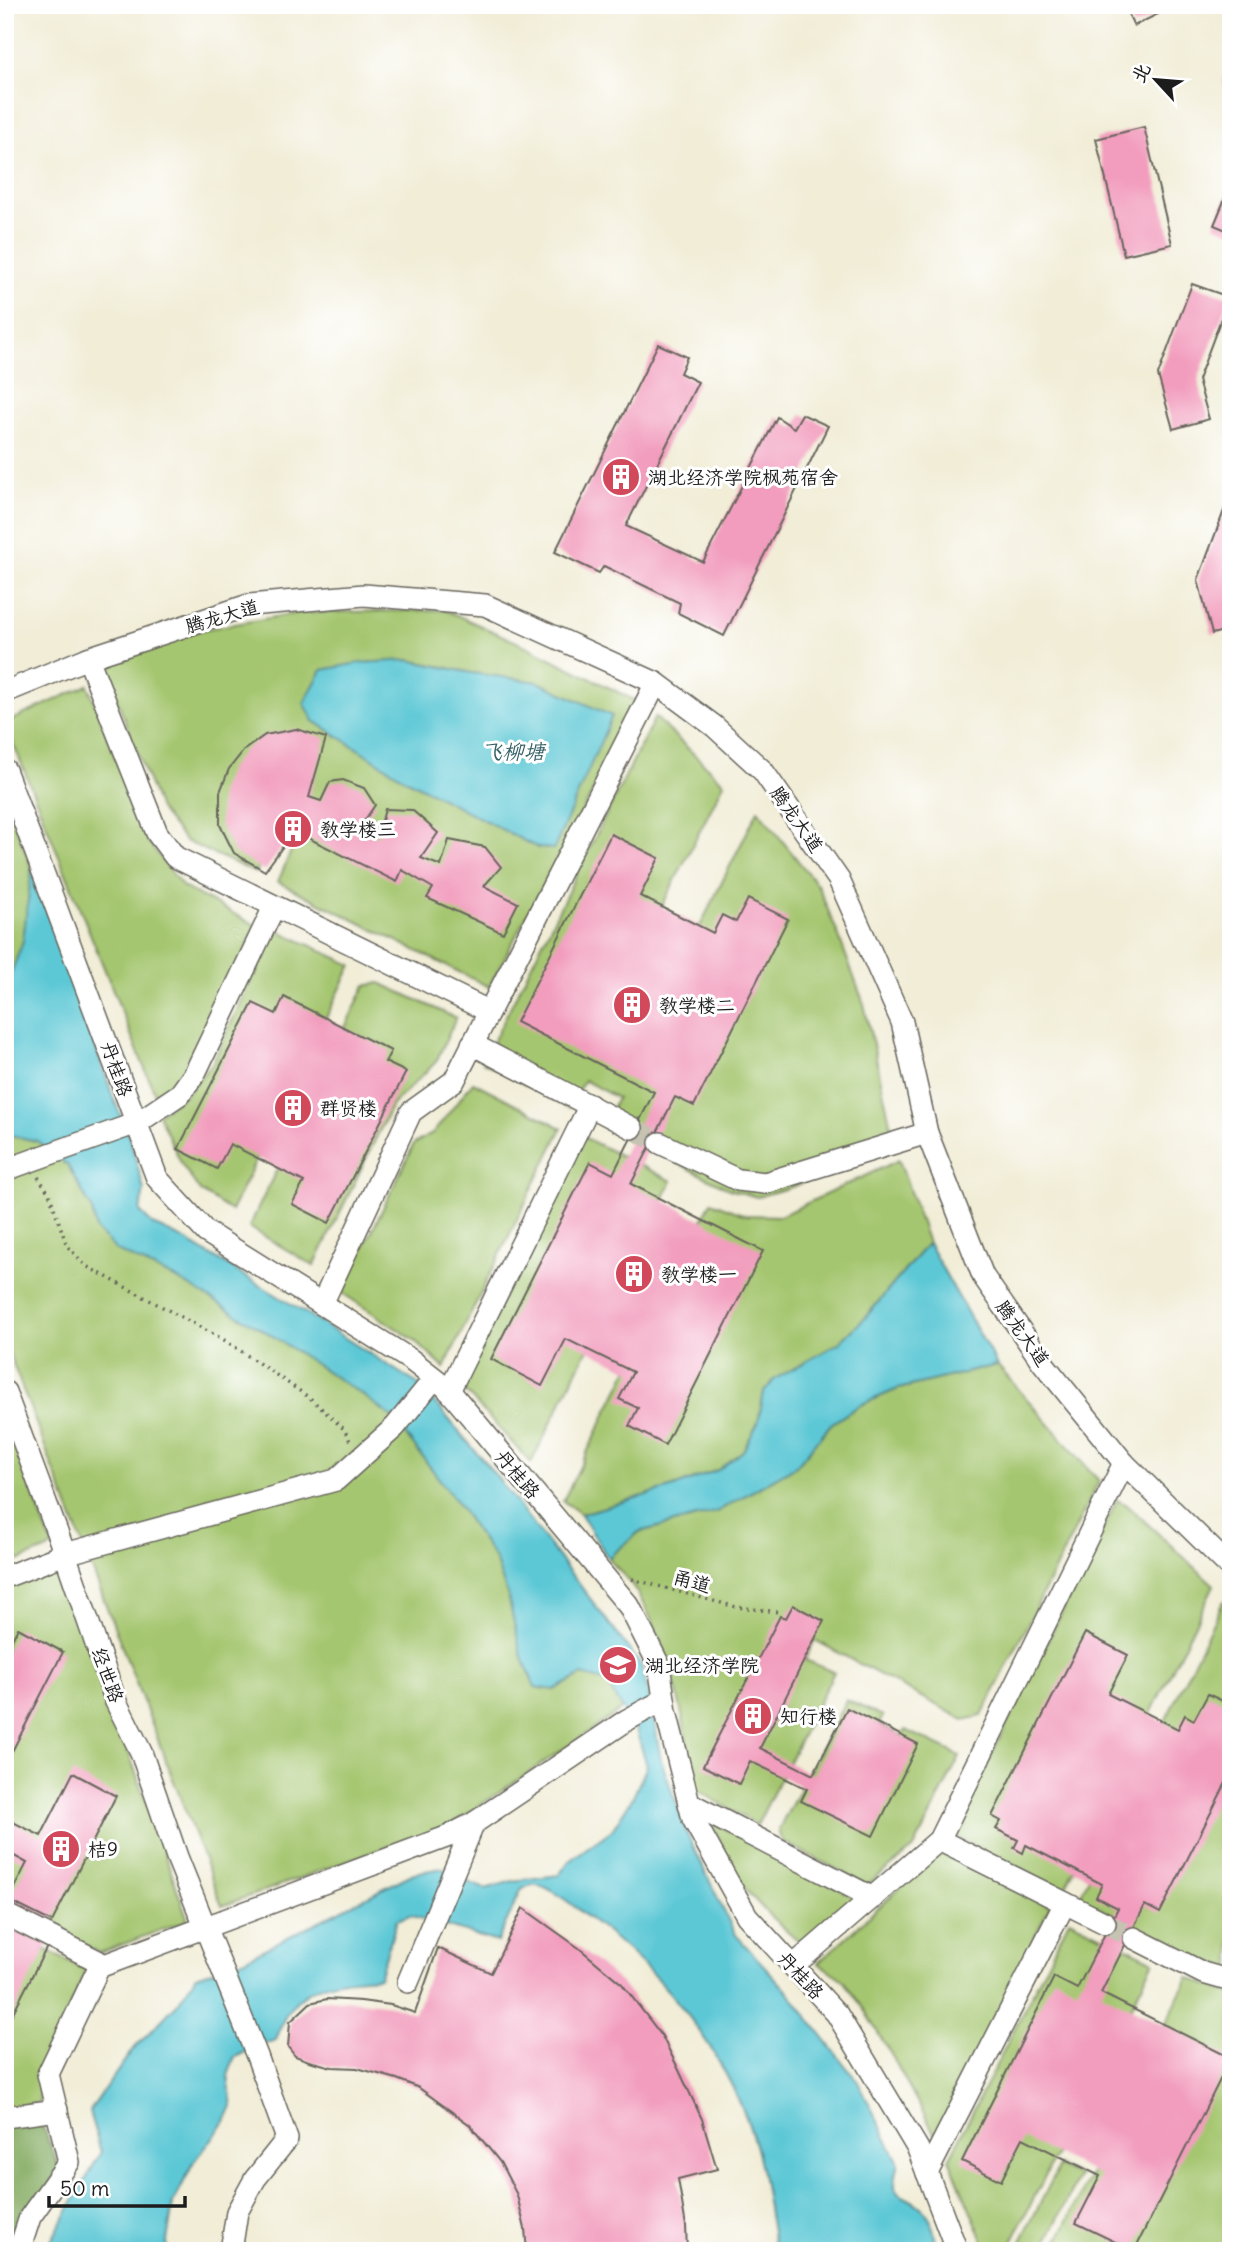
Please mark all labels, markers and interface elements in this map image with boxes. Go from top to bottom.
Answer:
north arrow [1120,46,1190,116]
text: 北 [1126,59,1156,86]
building icon: 湖北经济学院枫苑宿舍 [600,456,642,498]
place label: 湖北经济学院枫苑宿舍 [648,465,838,489]
street label: 腾龙大道 [182,594,262,638]
water label: 飞柳塘 [482,738,546,765]
street label: 腾龙大道 [765,781,829,857]
building icon: 教学楼三 [272,808,314,850]
place label: 教学楼三 [320,817,396,841]
building icon: 教学楼二 [611,984,653,1026]
place label: 教学楼二 [659,993,735,1017]
street label: 丹桂路 [96,1038,138,1100]
building icon: 群贤楼 [272,1087,314,1129]
place label: 群贤楼 [320,1096,377,1120]
building icon: 教学楼一 [613,1253,655,1295]
place label: 教学楼一 [661,1262,737,1286]
street label: 腾龙大道 [991,1295,1055,1371]
street label: 丹桂路 [490,1444,546,1504]
street label: 甬道 [671,1564,713,1598]
street label: 经世路 [87,1644,129,1706]
school or university icon: 湖北经济学院 [597,1644,639,1686]
place label: 湖北经济学院 [645,1653,759,1677]
building icon: 知行楼 [732,1695,774,1737]
place label: 知行楼 [780,1704,837,1728]
building icon: 桔9 [40,1828,82,1870]
place label: 桔9 [88,1837,118,1861]
street label: 丹桂路 [773,1946,829,2004]
scale bar [49,2165,186,2209]
text: 50 m [60,2175,109,2202]

